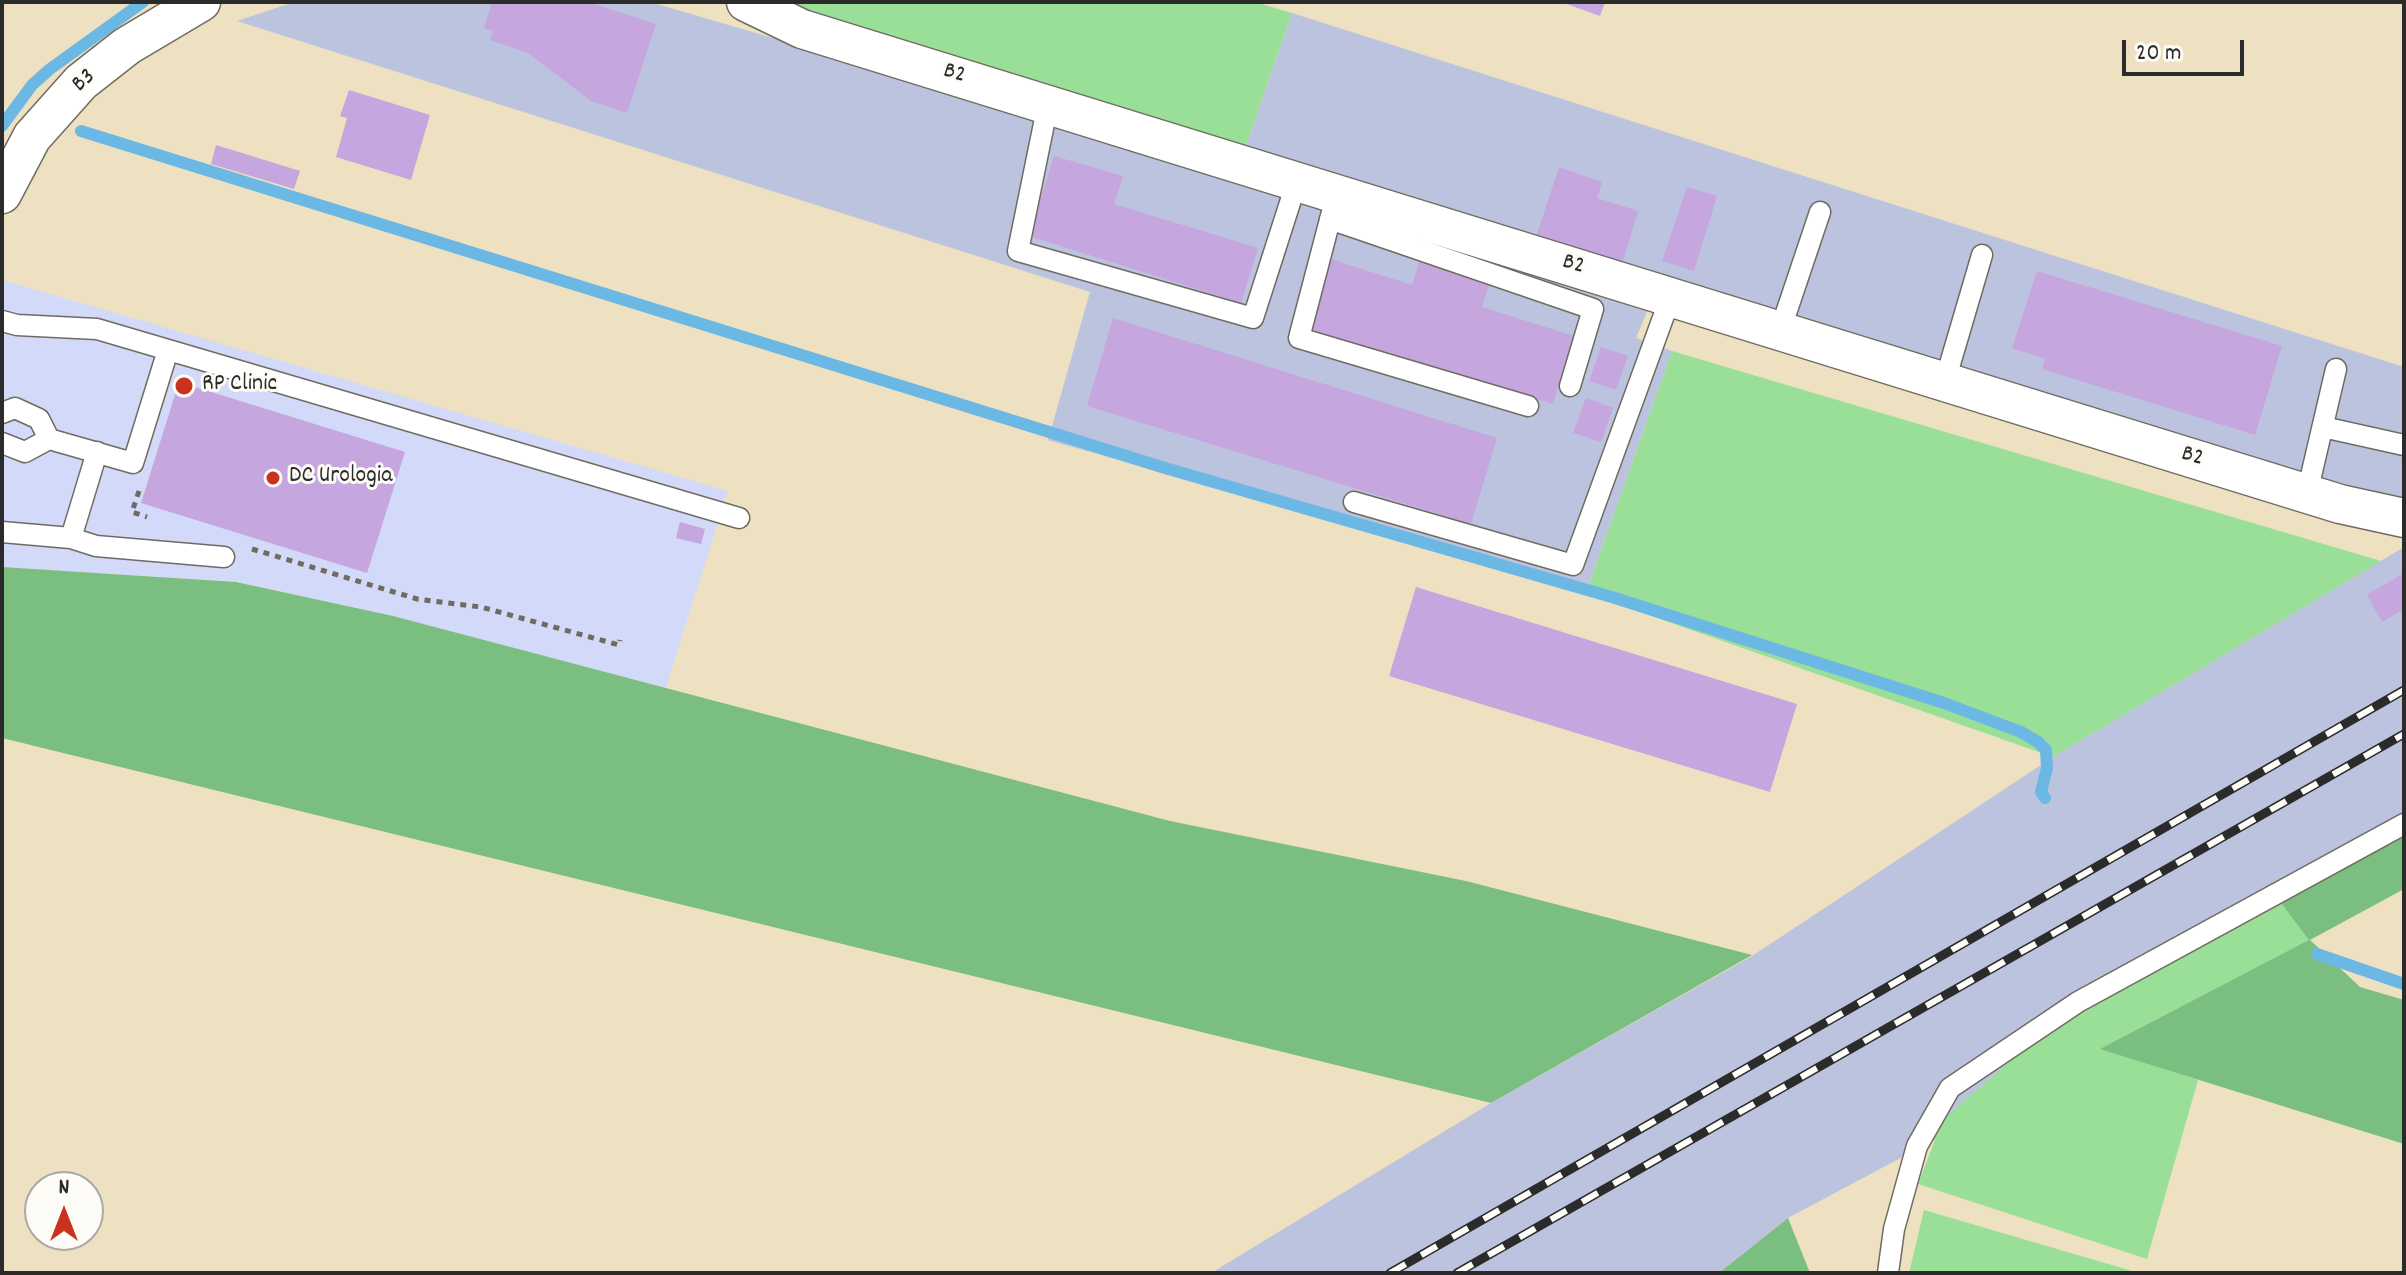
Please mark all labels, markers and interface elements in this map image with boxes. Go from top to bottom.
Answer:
scale bar [2126,24,2248,74]
text: 20 m [2136,37,2182,71]
street label: B2 [939,58,969,92]
street label: B3 [67,64,103,100]
street label: B2 [1558,249,1588,283]
place label: RP Clinic [202,372,277,400]
marker: RP Clinic [173,375,195,397]
street label: B2 [2177,441,2207,475]
place label: DC Urologia [289,464,392,492]
marker: DC Urologia [264,469,282,487]
north arrow [24,1171,104,1251]
text: N [59,1173,69,1204]

